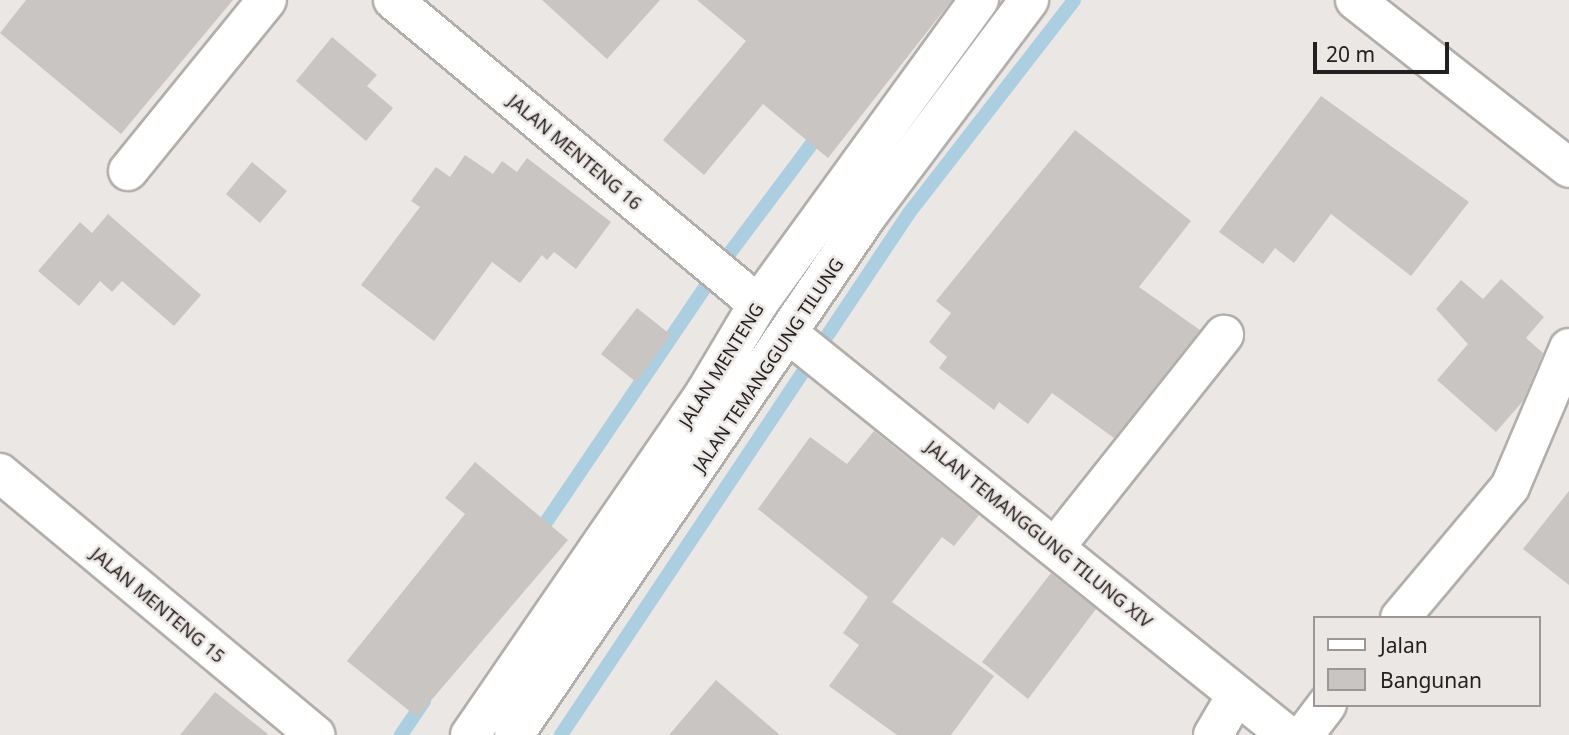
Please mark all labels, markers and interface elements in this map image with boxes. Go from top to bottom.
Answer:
scale bar [1317,28,1454,72]
text: 20 m [1326,40,1375,68]
street label: JALAN MENTENG 16 [504,90,646,214]
street label: JALAN TEMANGGUNG TILUNG [688,254,848,476]
street label: JALAN MENTENG [674,299,768,431]
street label: JALAN TEMANGGUNG TILUNG XIV [921,436,1157,632]
street label: JALAN MENTENG 15 [87,543,229,667]
legend [1314,616,1541,707]
text: Jalan [1380,631,1428,659]
text: Bangunan [1380,666,1482,694]

